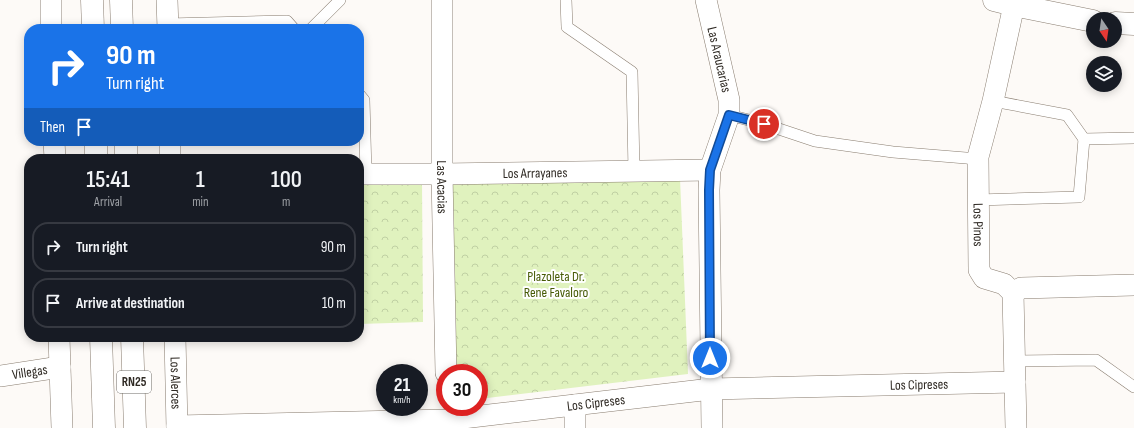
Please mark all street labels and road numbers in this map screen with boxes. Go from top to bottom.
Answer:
street label: Las Araucarias [704,25,735,94]
street label: Las Acacias [434,160,451,214]
street label: Los Arrayanes [502,164,567,182]
street label: Los Pinos [970,203,987,247]
street label: Los Alerces [167,357,185,409]
street label: Villegas [11,361,49,383]
road number: RN25 [117,371,151,393]
street label: Los Cipreses [890,375,948,393]
street label: Los Cipreses [566,391,626,414]

